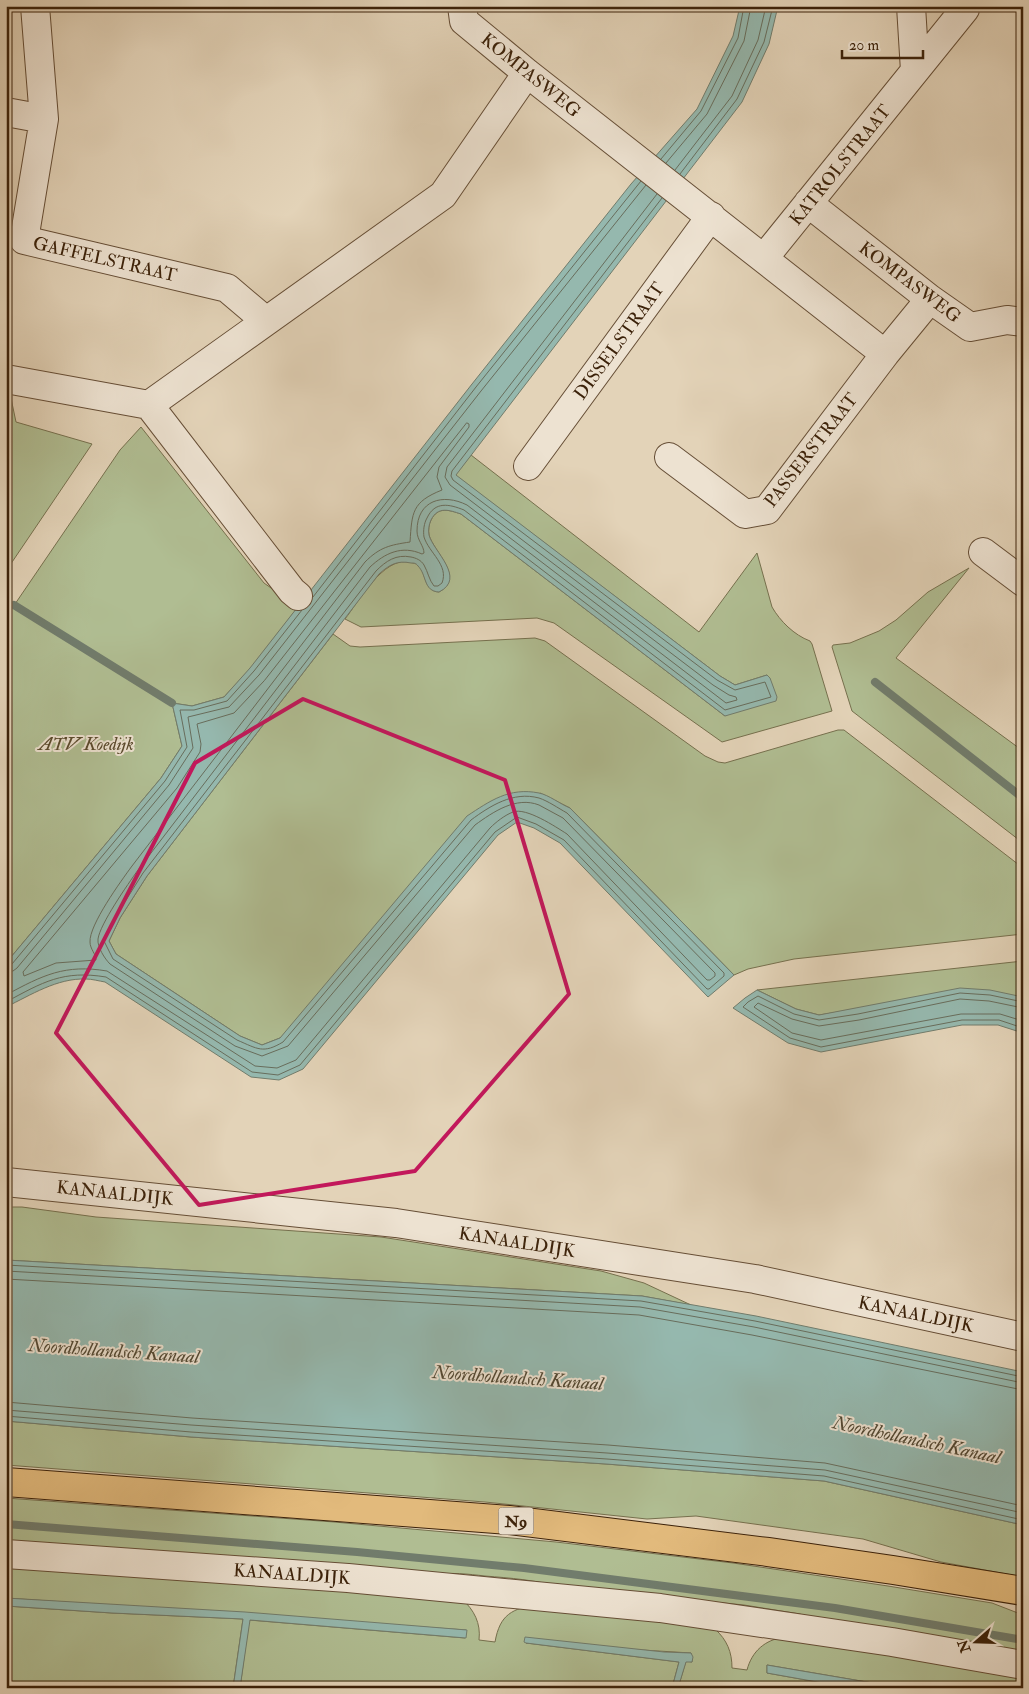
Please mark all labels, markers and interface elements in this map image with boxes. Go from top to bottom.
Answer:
street label: KOMPASWEG [476,28,585,123]
scale bar [842,28,923,60]
text: 20 m [849,36,879,55]
street label: KATROLSTRAAT [785,100,897,230]
street label: GAFFELSTRAAT [31,232,180,287]
street label: KOMPASWEG [854,237,965,328]
street label: DISSELSTRAAT [569,278,670,405]
street label: PASSERSTRAAT [759,388,864,512]
park label: ATV Koedijk [36,733,134,756]
street label: KANAALDIJK [55,1176,175,1211]
street label: KANAALDIJK [457,1222,577,1263]
street label: KANAALDIJK [856,1291,976,1338]
water label: Noordhollandsch Kanaal [27,1333,202,1369]
water label: Noordhollandsch Kanaal [431,1360,606,1396]
water label: Noordhollandsch Kanaal [830,1410,1004,1470]
road number: N9 [498,1508,534,1534]
street label: KANAALDIJK [233,1559,352,1590]
north arrow [952,1616,1002,1666]
text: N [954,1637,975,1656]

